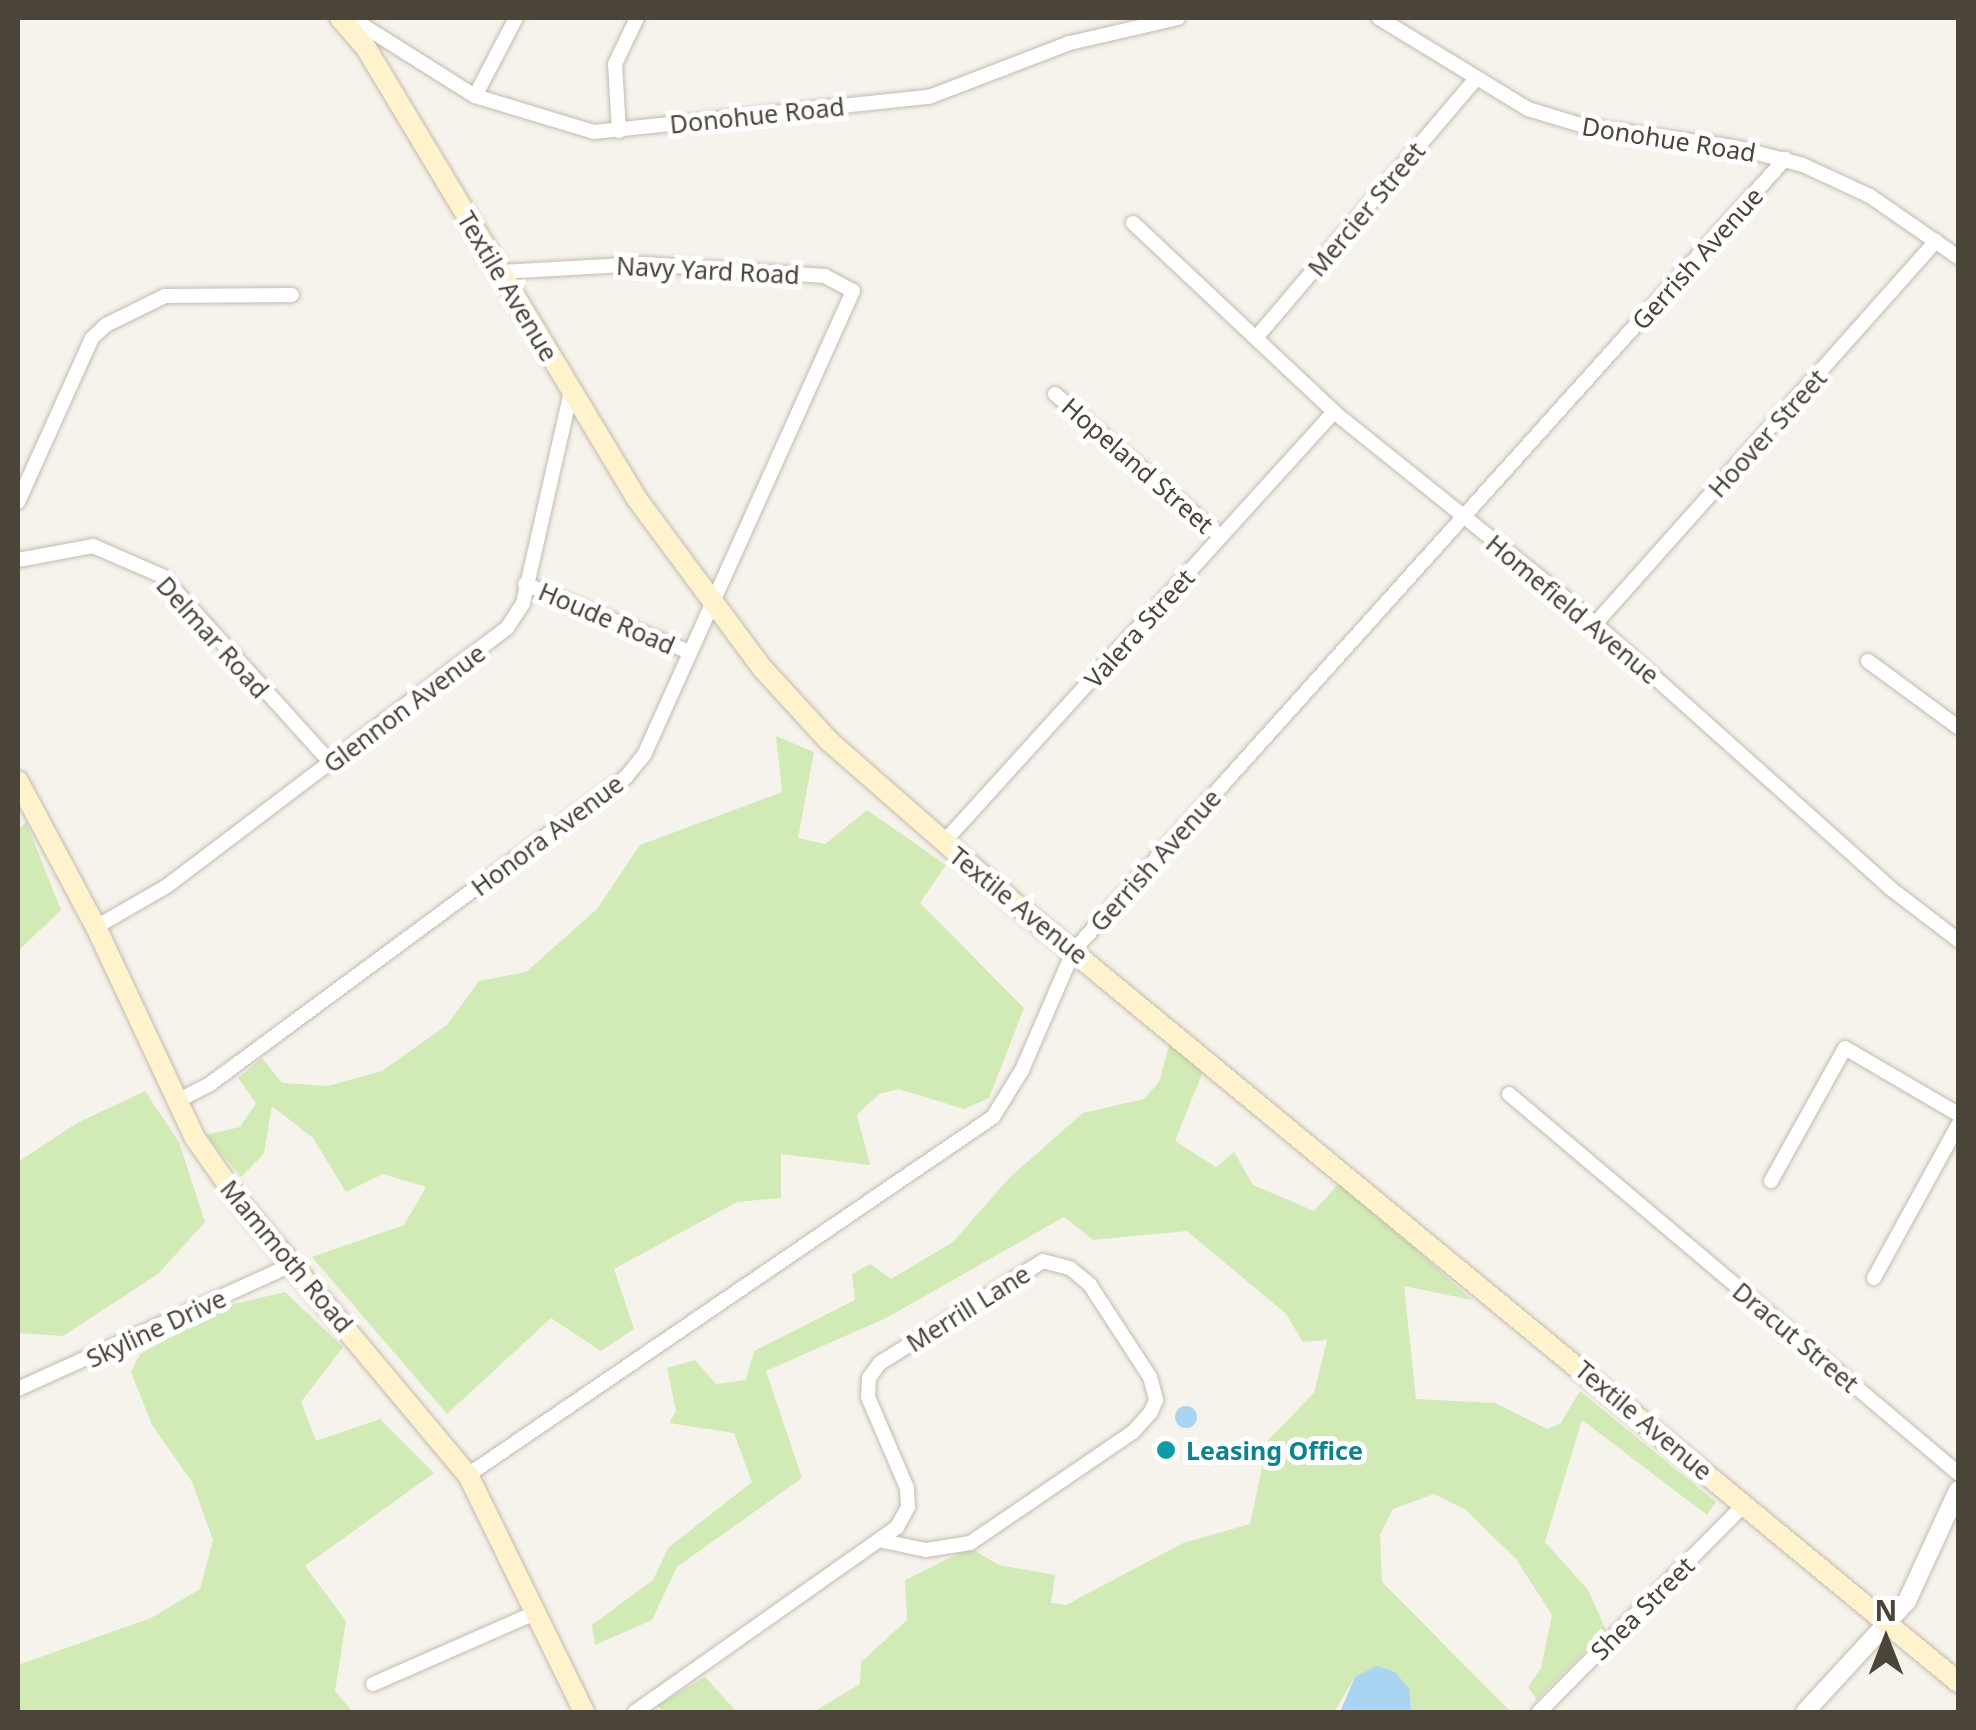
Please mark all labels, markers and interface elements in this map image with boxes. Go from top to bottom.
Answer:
street label: Donohue Road [668,91,846,139]
street label: Donohue Road [1580,110,1758,168]
street label: Mercier Street [1301,136,1431,282]
street label: Gerrish Avenue [1625,181,1769,335]
street label: Textile Avenue [452,206,564,366]
street label: Navy Yard Road [616,250,800,290]
street label: Hoover Street [1702,363,1832,503]
street label: Hopeland Street [1056,391,1220,539]
street label: Homefield Avenue [1480,528,1666,690]
street label: Valera Street [1078,563,1200,693]
street label: Delmar Road [151,570,275,704]
street label: Houde Road [534,576,680,660]
street label: Glennon Avenue [317,637,491,779]
street label: Honora Avenue [465,768,629,902]
street label: Gerrish Avenue [1083,783,1227,937]
street label: Textile Avenue [944,840,1094,970]
street label: Mammoth Road [215,1174,359,1338]
street label: Merrill Lane [901,1258,1035,1358]
street label: Dracut Street [1727,1276,1865,1398]
street label: Skyline Drive [81,1283,231,1373]
street label: Textile Avenue [1570,1354,1718,1486]
place label: Leasing Office [1186,1435,1363,1465]
marker: Leasing Office [1155,1439,1177,1461]
street label: Shea Street [1584,1550,1700,1666]
north arrow [1836,1590,1936,1690]
text: N [1875,1591,1897,1629]

